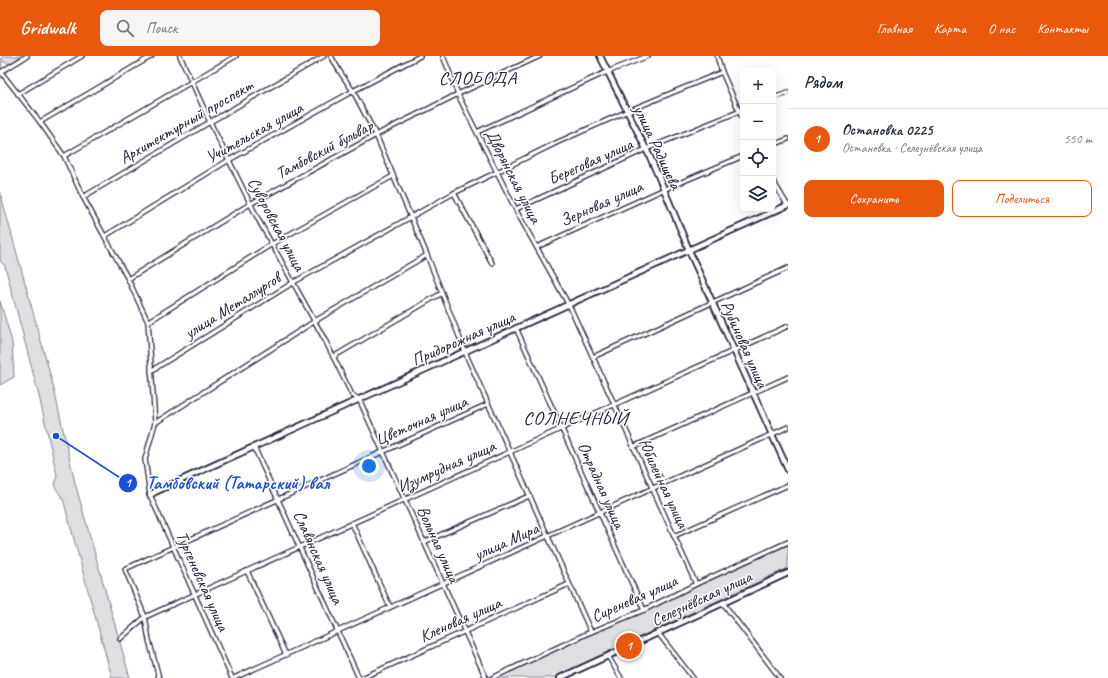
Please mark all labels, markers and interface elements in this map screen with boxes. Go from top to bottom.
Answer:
search box [100,10,380,46]
text: Gridwalk [20,16,76,40]
icon: search [114,17,136,39]
text: Поиск [146,19,177,38]
text: Главная [877,20,912,37]
text: Карта [934,20,966,37]
text: О нас [988,20,1015,37]
text: Контакты [1037,20,1088,37]
district label: СЛОБОДА [439,66,518,90]
map controls [740,68,776,212]
button: + [740,68,776,104]
text: Рядом [804,72,842,93]
street label: Архитектурный проспект [116,74,257,168]
street label: Учительская улица [202,96,308,168]
street label: улица Радищева [628,101,687,194]
button: − [740,104,776,140]
street label: Тамбовский бульвар [272,114,378,184]
text: Остановка 0225 [842,121,933,140]
street label: Дворянская улица [481,126,547,228]
text: 1 [814,131,820,147]
text: 550 m [1064,131,1092,147]
street label: Береговая улица [545,133,637,189]
button: locate [740,140,776,176]
text: Остановка · Селезнёвская улица [842,140,982,156]
street label: Суворовская улица [243,174,311,276]
street label: Зерновая улица [557,175,647,231]
button: layers [740,176,776,212]
button: Сохранить [804,180,944,217]
button: Поделиться [952,180,1092,217]
street label: улица Металлургов [180,266,287,344]
street label: Рубиновая улица [716,298,773,392]
street label: Придорожная улица [408,306,519,371]
street label: Цветочная улица [372,390,472,450]
district label: СОЛНЕЧНЫЙ [523,406,631,430]
street label: Изумрудная улица [394,435,500,498]
street label: Юбилейная улица [634,435,694,532]
street label: Отрадная улица [573,439,631,534]
your location [359,456,379,476]
callout: Тамбовский (Татарский) вал [118,468,337,498]
text: Тамбовский (Татарский) вал [146,472,331,494]
text: 1 [125,475,132,491]
street label: Вольная улица [412,503,466,588]
street label: Славянская улица [289,507,349,609]
street label: улица Мира [470,517,543,565]
street label: Тургеневская улица [171,528,234,635]
street label: Селезнёвская улица [648,566,756,632]
street label: Сиреневая улица [588,570,681,627]
street label: Кленовая улица [416,592,506,647]
pin: 1 [616,631,642,661]

